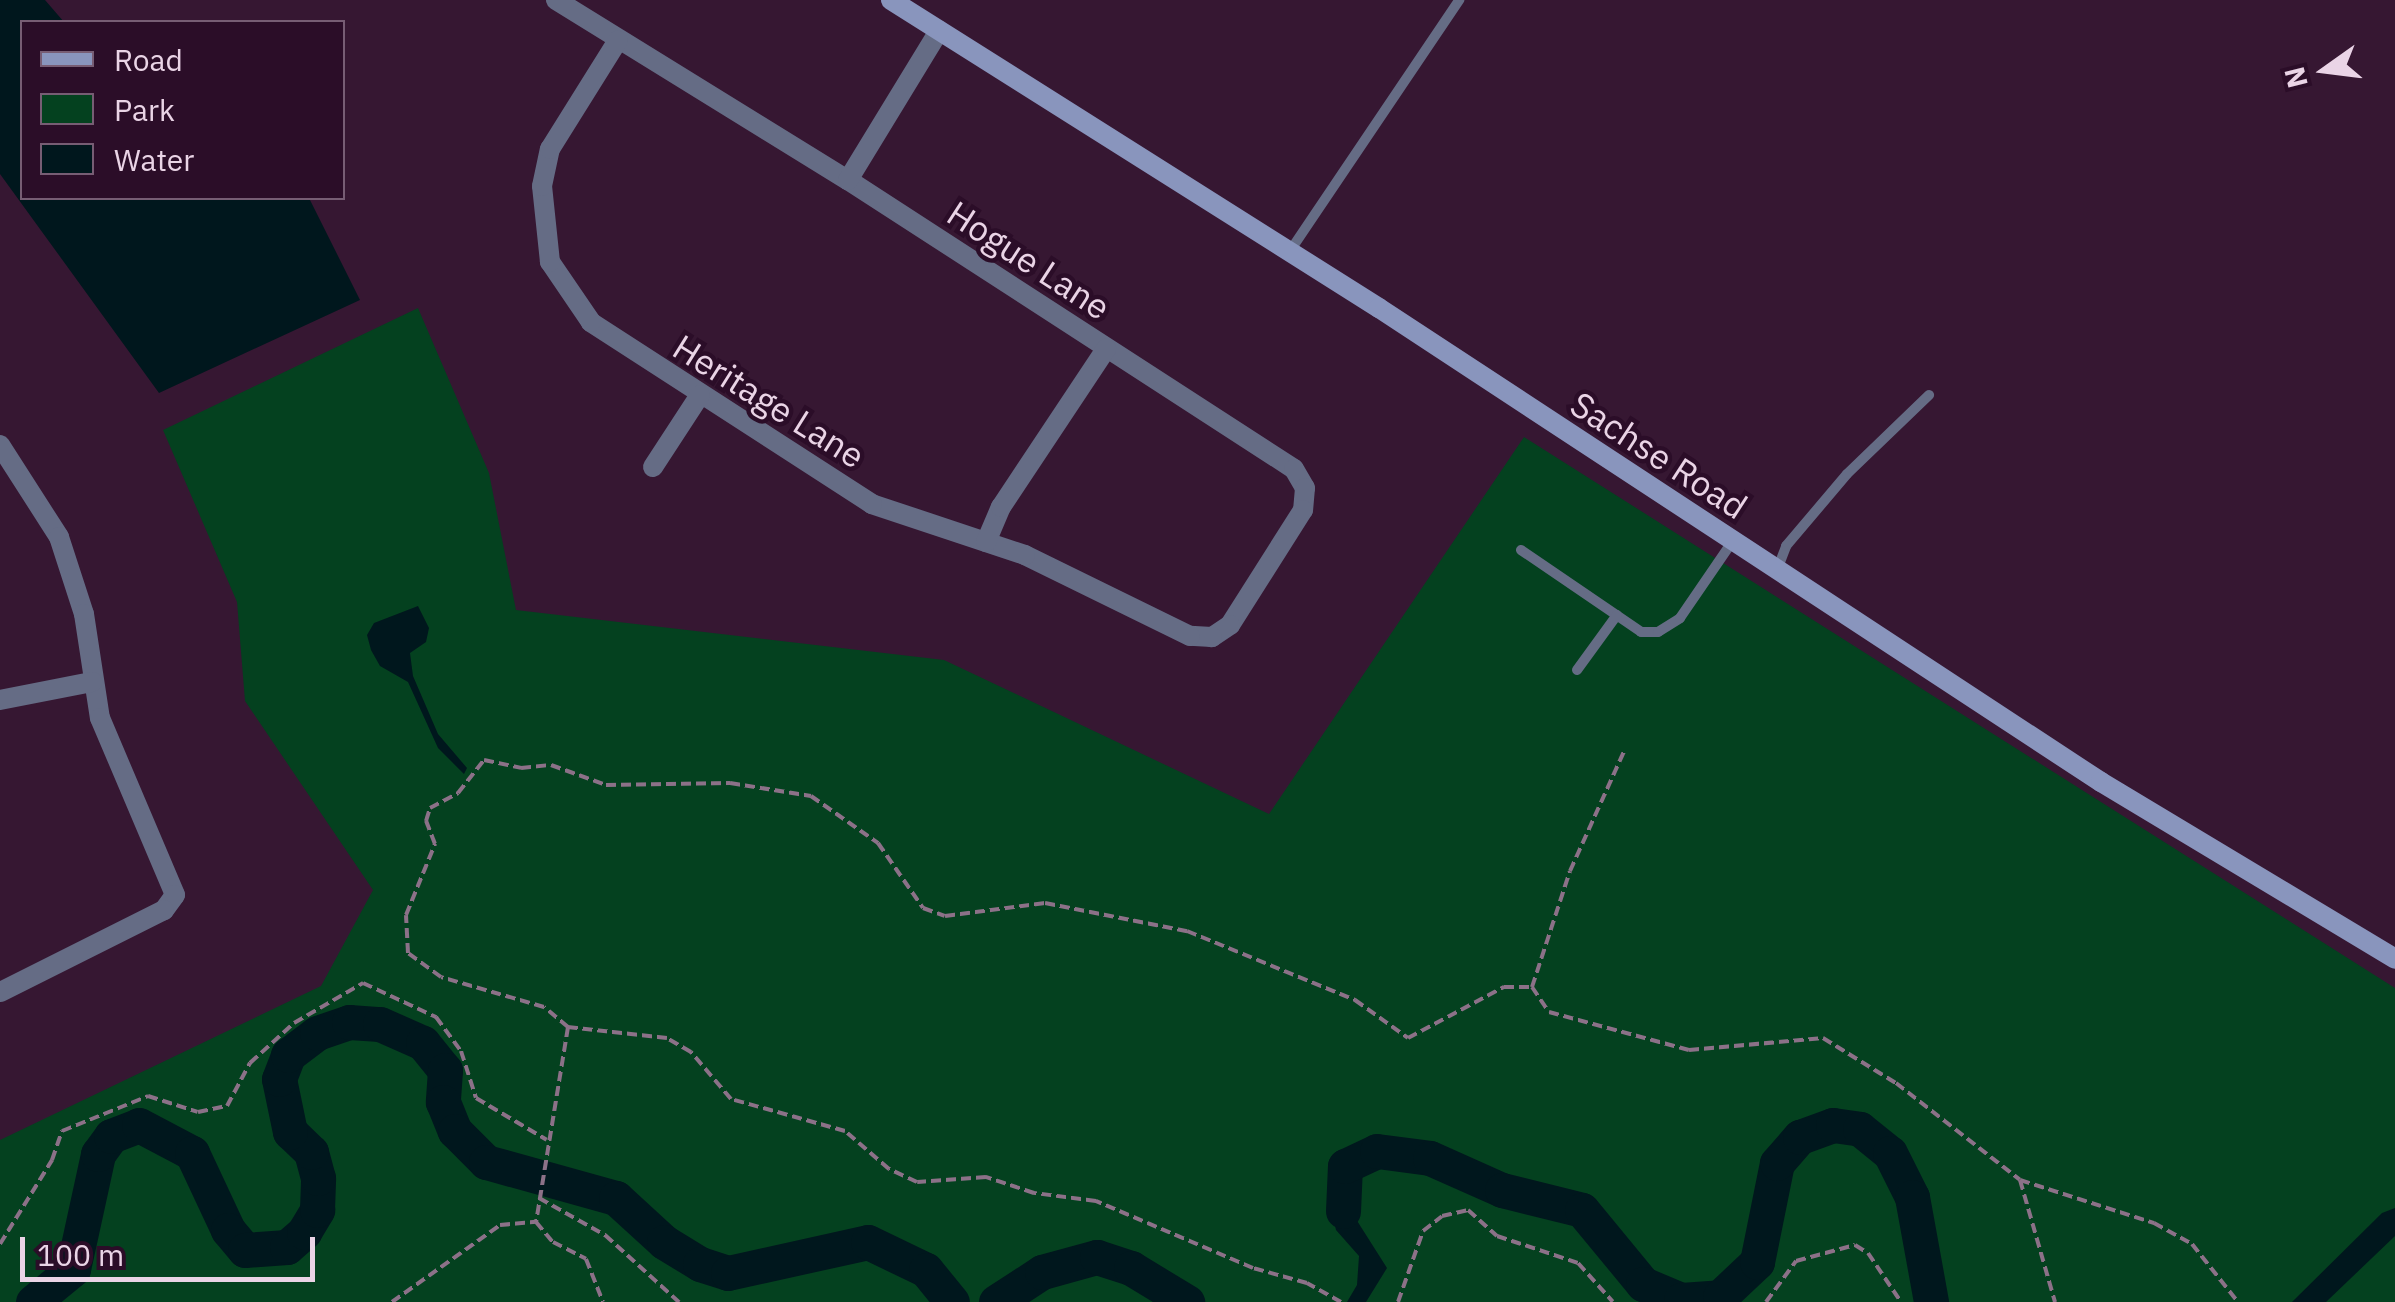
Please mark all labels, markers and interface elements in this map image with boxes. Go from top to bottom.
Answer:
legend [20,20,345,200]
north arrow [2275,20,2375,120]
text: Road [114,40,183,79]
text: N [2275,63,2316,92]
text: Park [114,90,175,129]
text: Water [114,140,194,179]
street label: Hogue Lane [940,192,1118,328]
street label: Heritage Lane [666,326,872,476]
street label: Sachse Road [1563,383,1755,527]
scale bar [25,1217,320,1279]
text: 100 m [37,1235,124,1274]

